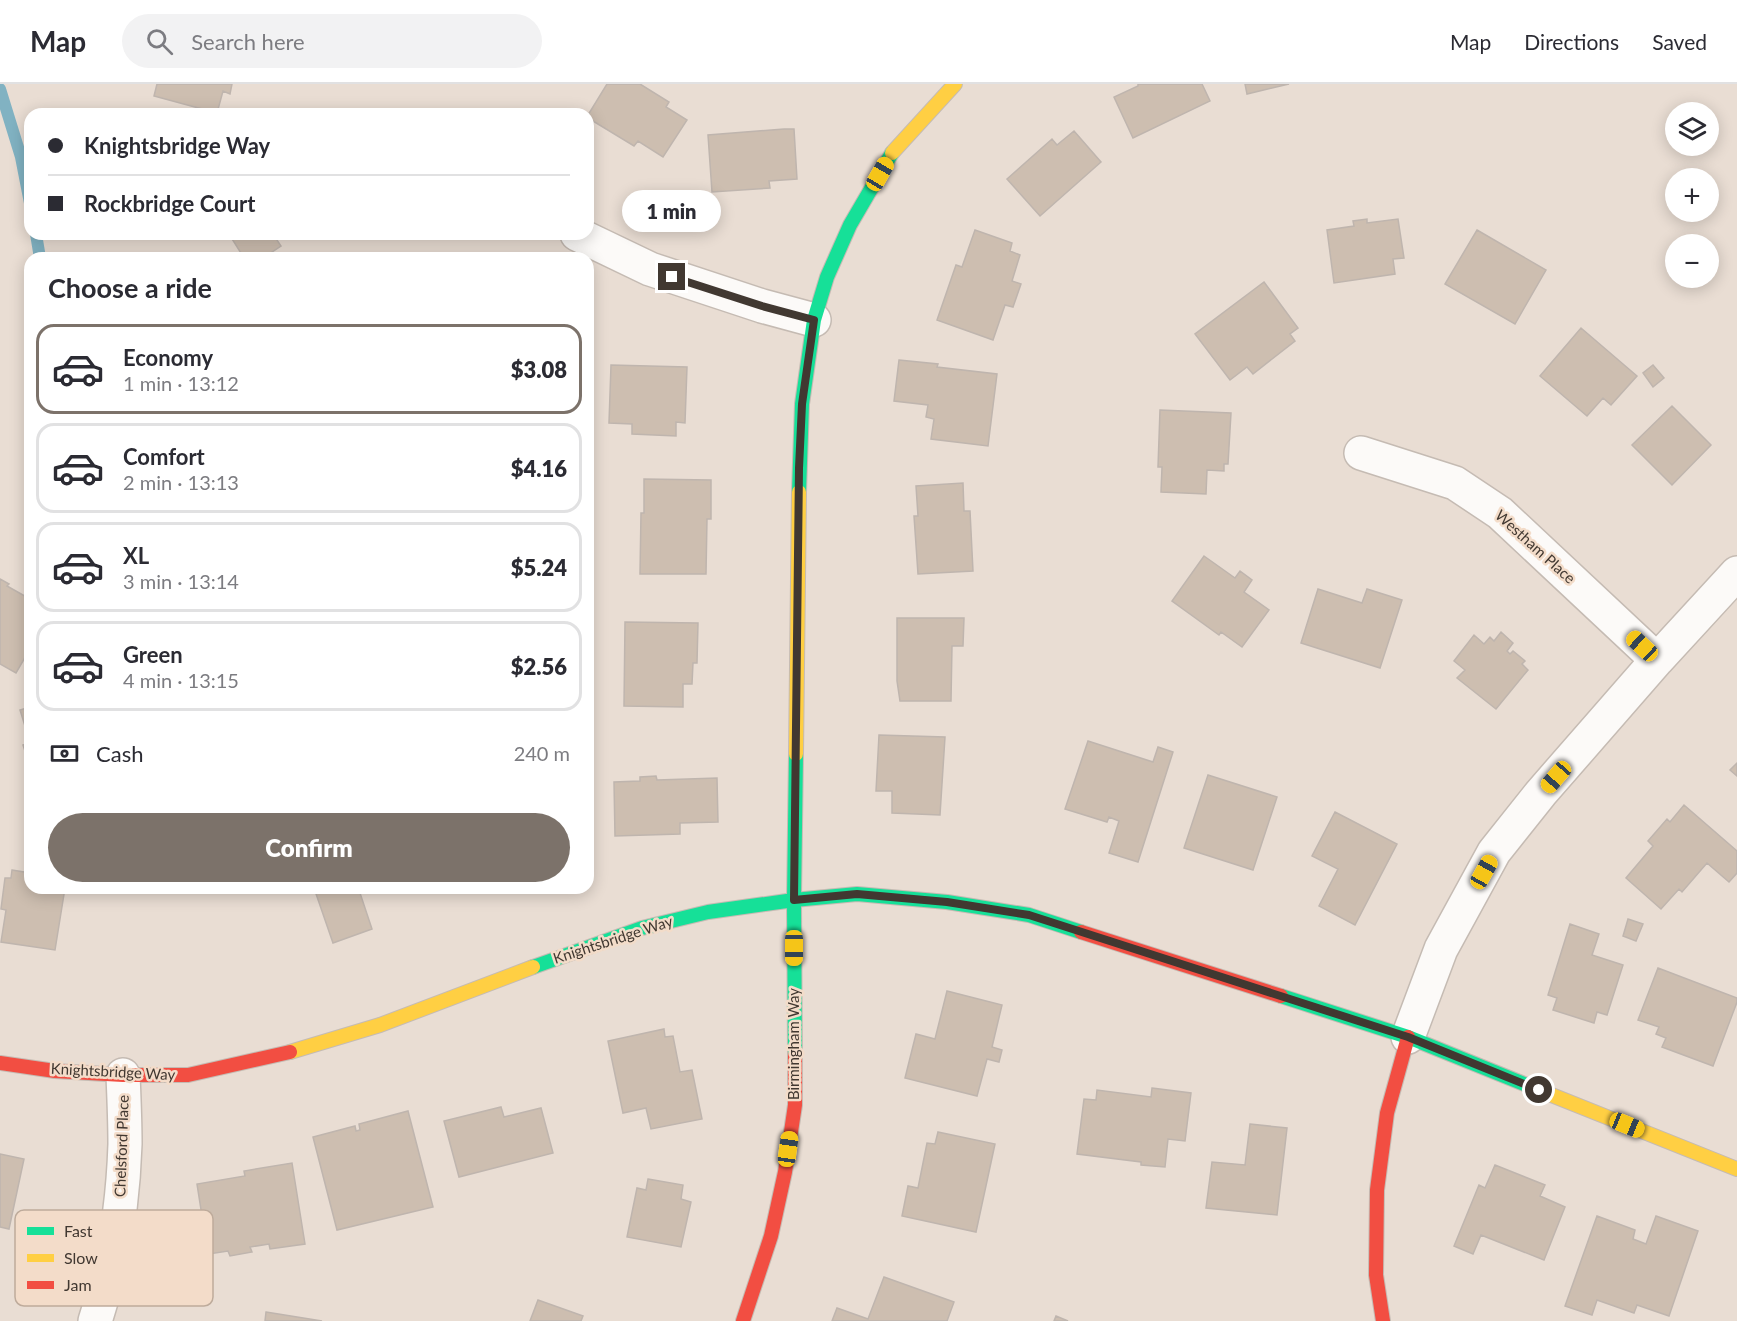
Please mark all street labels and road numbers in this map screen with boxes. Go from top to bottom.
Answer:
street label: Westham Place [1492,506,1579,587]
street label: Knightsbridge Way [551,911,675,967]
street label: Birmingham Way [784,988,802,1100]
street label: Knightsbridge Way [50,1059,176,1083]
street label: Chelsford Place [110,1095,132,1197]

